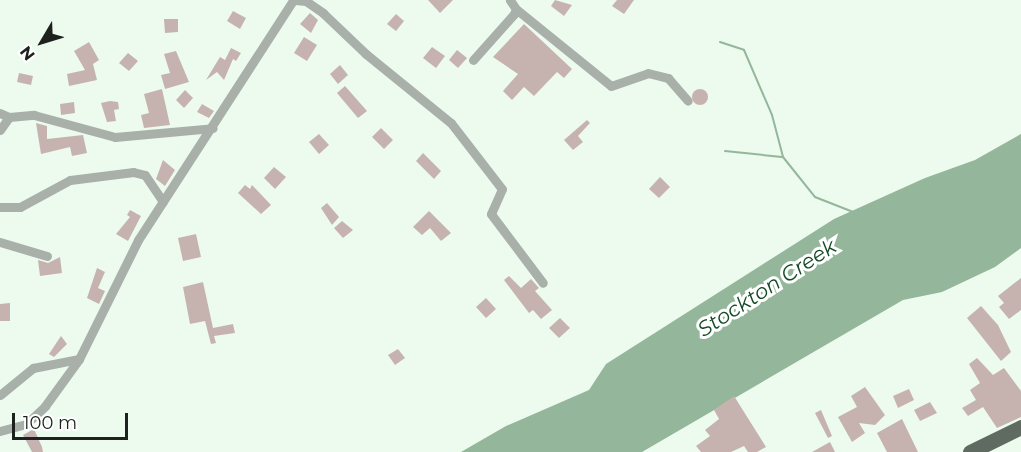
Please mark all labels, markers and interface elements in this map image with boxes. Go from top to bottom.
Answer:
north arrow [12,12,72,72]
text: N [16,42,39,64]
water label: Stockton Creek [693,234,841,342]
scale bar [15,401,130,439]
text: 100 m [23,412,77,434]

